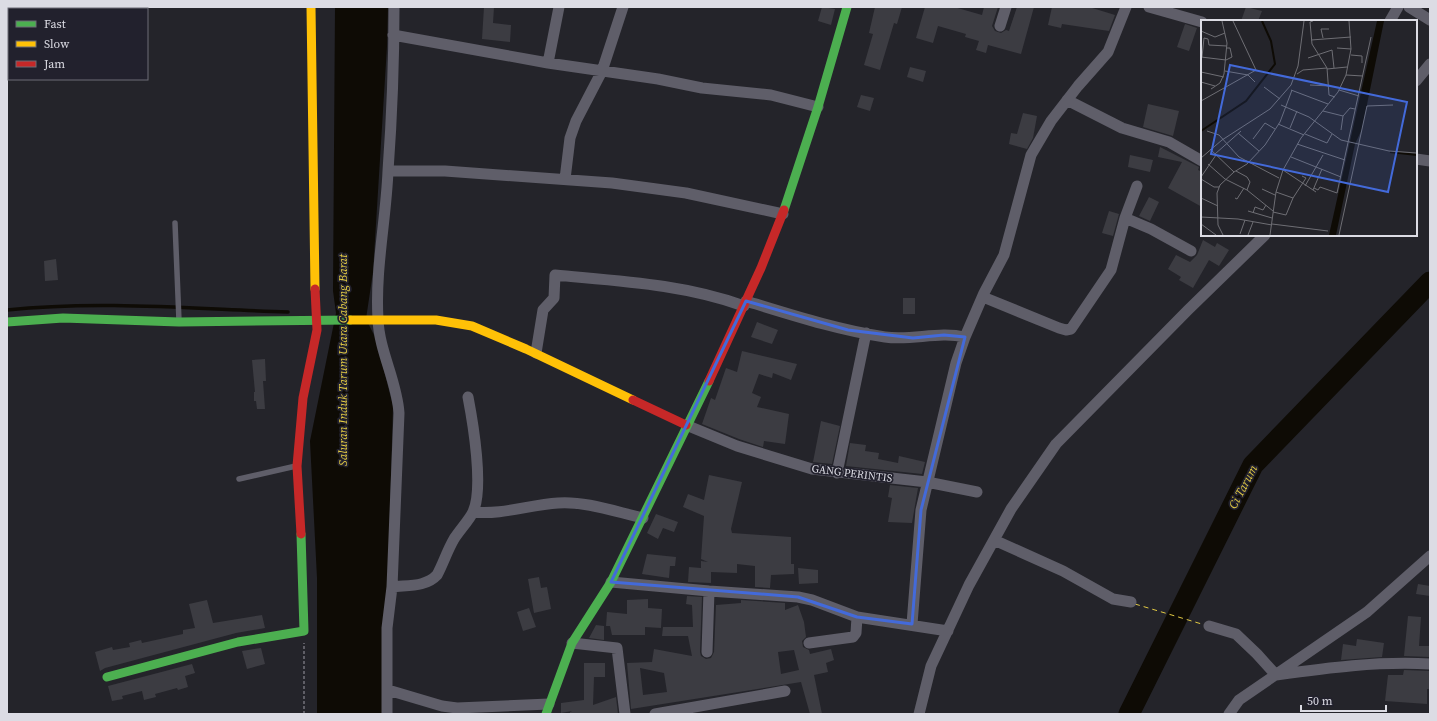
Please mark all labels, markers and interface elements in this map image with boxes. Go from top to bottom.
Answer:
legend [8,8,148,80]
text: Fast [44,16,66,32]
inset map [1201,20,1417,236]
text: Slow [44,36,70,52]
text: Jam [43,56,65,72]
water label: Saluran Induk Tarum Utara Cabang Barat [335,253,351,466]
street label: GANG PERINTIS [811,461,894,486]
water label: Ci Tarum [1225,462,1261,512]
scale bar [1301,687,1386,713]
text: 50 m [1307,693,1333,709]

